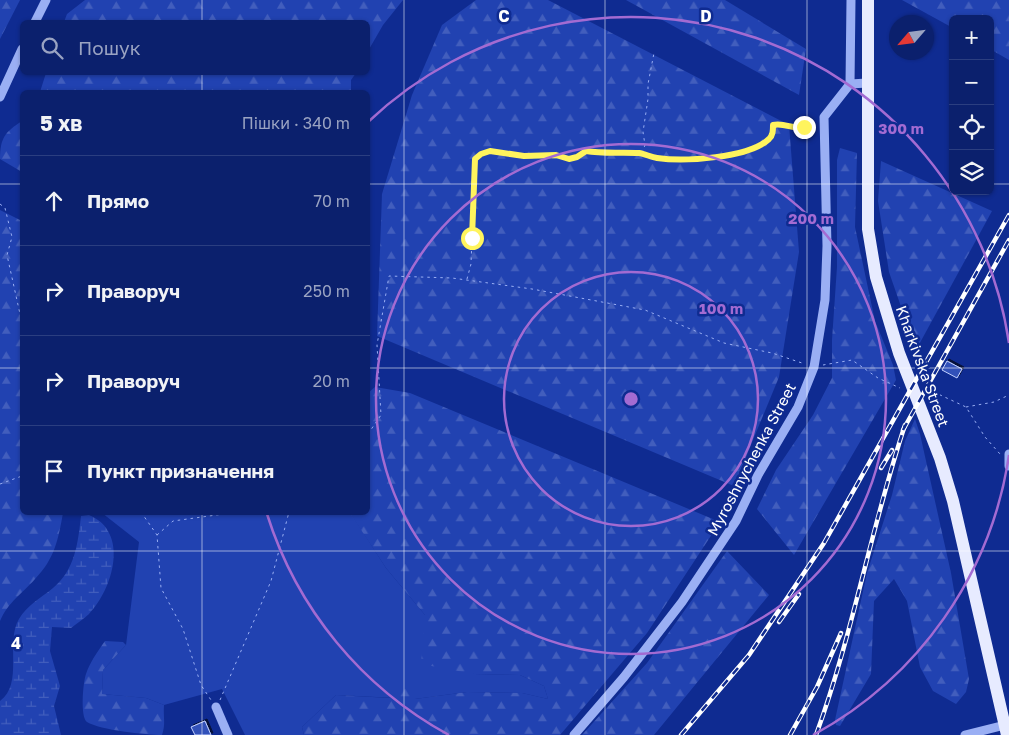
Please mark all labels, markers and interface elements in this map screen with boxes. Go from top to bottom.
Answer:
text: C [498,6,510,26]
text: D [700,6,712,26]
north arrow [889,15,934,60]
map controls [949,15,994,195]
button: + [949,15,994,60]
search box [20,20,370,75]
icon: search [38,34,66,62]
text: Пошук [78,36,141,59]
button: − [949,60,994,105]
button: locate [949,105,994,150]
text: 5 хв [40,110,82,136]
text: Пішки · 340 m [242,113,350,133]
route end [793,116,816,139]
text: 300 m [878,119,924,137]
button: layers [949,150,994,195]
icon: ahead [40,187,68,215]
text: Прямо [87,189,149,212]
text: 70 m [313,191,350,211]
text: 200 m [788,209,834,227]
route start [461,227,484,250]
icon: right [40,277,68,305]
text: Праворуч [87,279,180,302]
text: 250 m [303,281,350,301]
text: 100 m [699,299,743,317]
street label: Kharkivska Street [893,303,953,429]
icon: right [40,367,68,395]
text: Праворуч [87,369,180,392]
text: 20 m [313,371,350,391]
street label: Myroshnychenka Street [703,380,799,538]
centre of rings [622,390,640,408]
icon: arrive [40,457,68,485]
text: Пункт призначення [87,459,274,482]
text: 4 [11,633,21,653]

